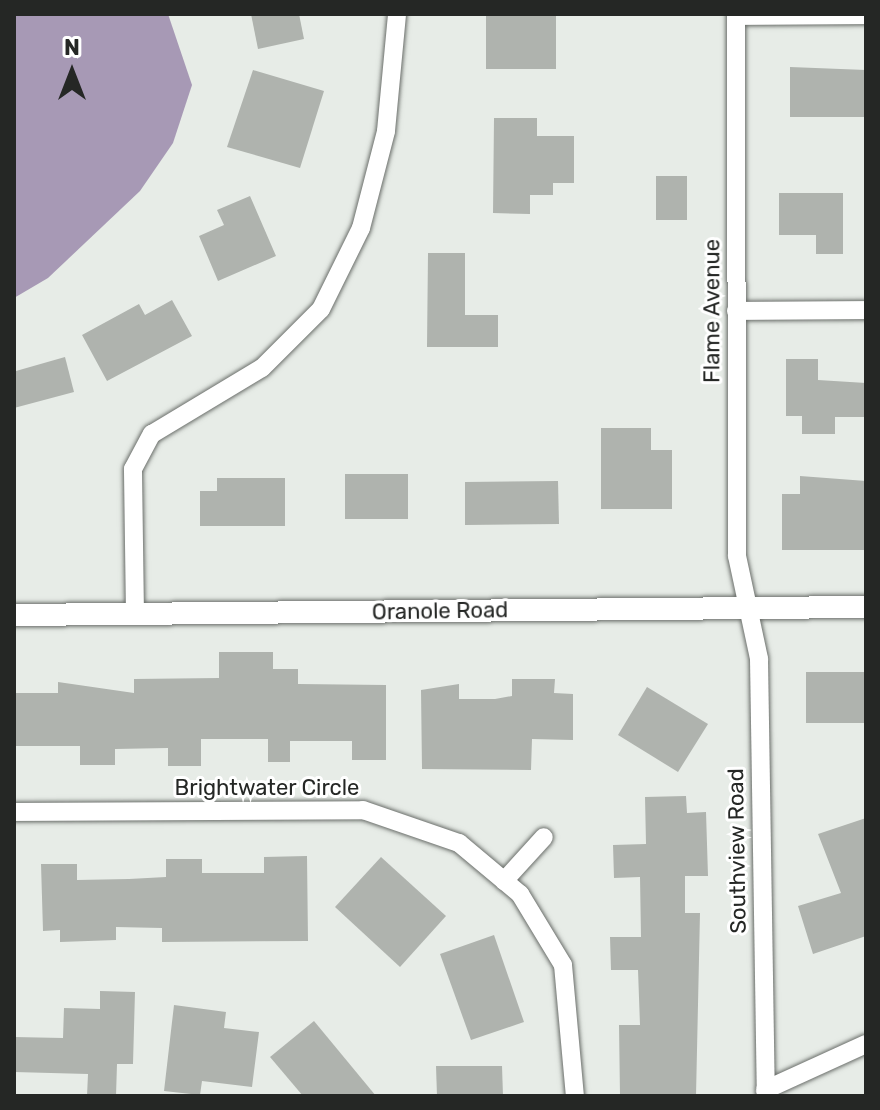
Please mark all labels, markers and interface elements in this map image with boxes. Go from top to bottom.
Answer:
north arrow [32,32,112,112]
text: N [64,34,80,61]
street label: Flame Avenue [699,239,725,383]
street label: Oranole Road [372,597,508,625]
street label: Southview Road [722,768,752,934]
street label: Brightwater Circle [174,775,360,801]

